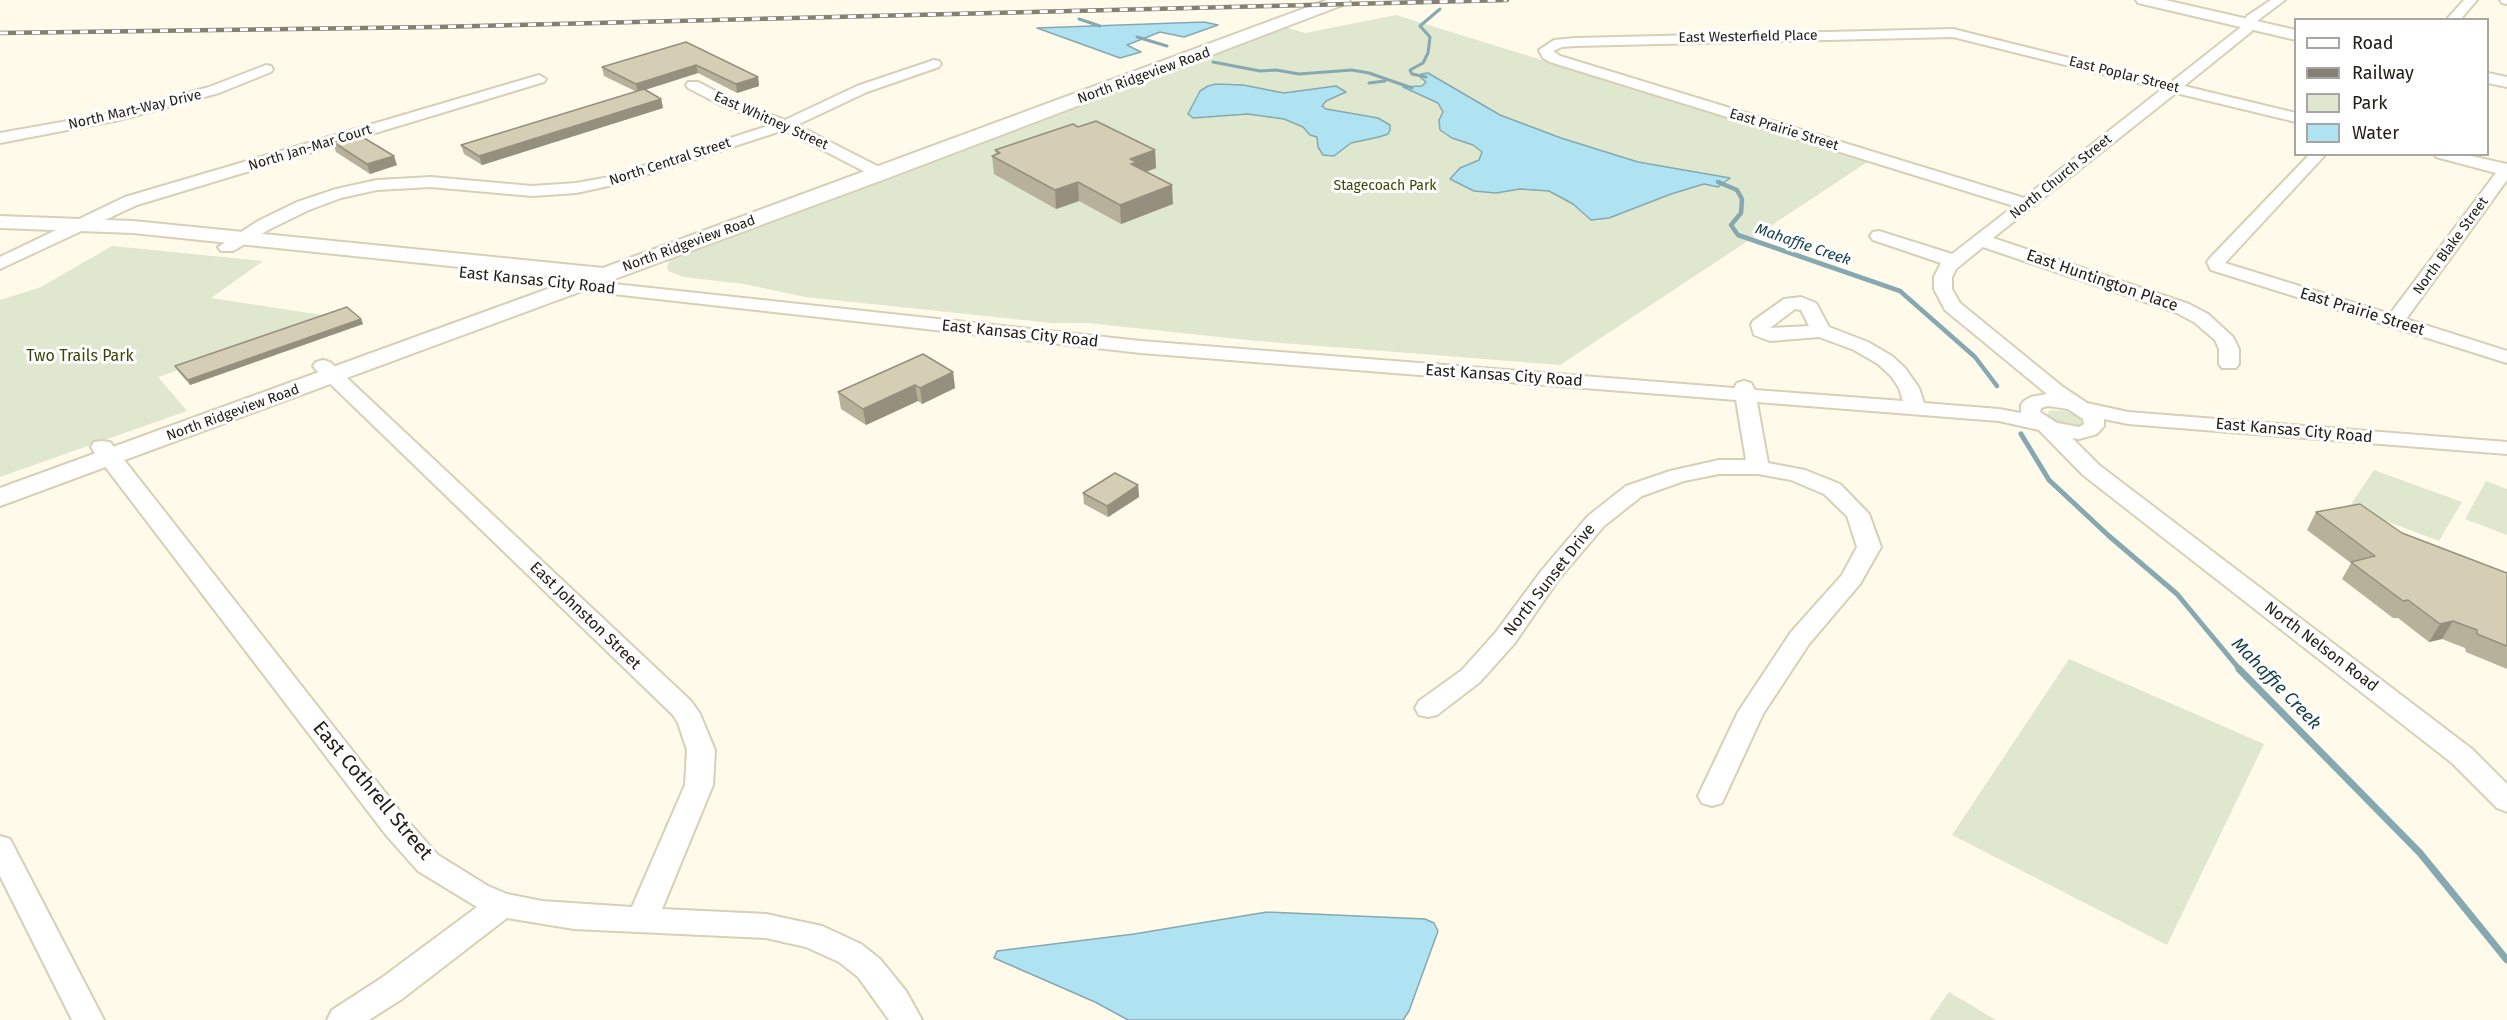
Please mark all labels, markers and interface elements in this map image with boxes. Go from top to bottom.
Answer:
legend [2294,18,2489,156]
street label: East Westerfield Place [1678,27,1818,47]
text: Road [2352,32,2394,54]
street label: North Ridgeview Road [1075,44,1213,108]
street label: East Poplar Street [2067,53,2181,97]
text: Railway [2352,62,2414,84]
street label: North Mart-Way Drive [67,87,203,133]
street label: East Whitney Street [711,88,831,154]
text: Park [2352,92,2387,114]
street label: East Prairie Street [1727,105,1841,155]
street label: North Jan-Mar Court [246,121,374,175]
text: Water [2352,122,2399,144]
street label: North Church Street [2007,131,2115,223]
street label: North Central Street [607,134,733,190]
park label: Stagecoach Park [1334,178,1436,194]
street label: North Blake Street [2410,194,2492,298]
street label: North Ridgeview Road [620,212,758,276]
water label: Mahaffie Creek [1753,220,1853,270]
street label: East Huntington Place [2024,246,2180,316]
street label: East Kansas City Road [458,263,616,299]
street label: East Prairie Street [2297,284,2427,340]
street label: East Kansas City Road [941,316,1099,352]
park label: Two Trails Park [26,347,134,367]
street label: East Kansas City Road [1425,361,1583,391]
street label: North Ridgeview Road [164,381,302,445]
street label: East Kansas City Road [2215,415,2373,447]
street label: North Sunset Drive [1500,520,1600,640]
street label: East Johnston Street [526,558,644,674]
street label: North Nelson Road [2260,598,2382,696]
water label: Mahaffie Creek [2227,634,2325,734]
street label: East Cothrell Street [307,717,437,865]

